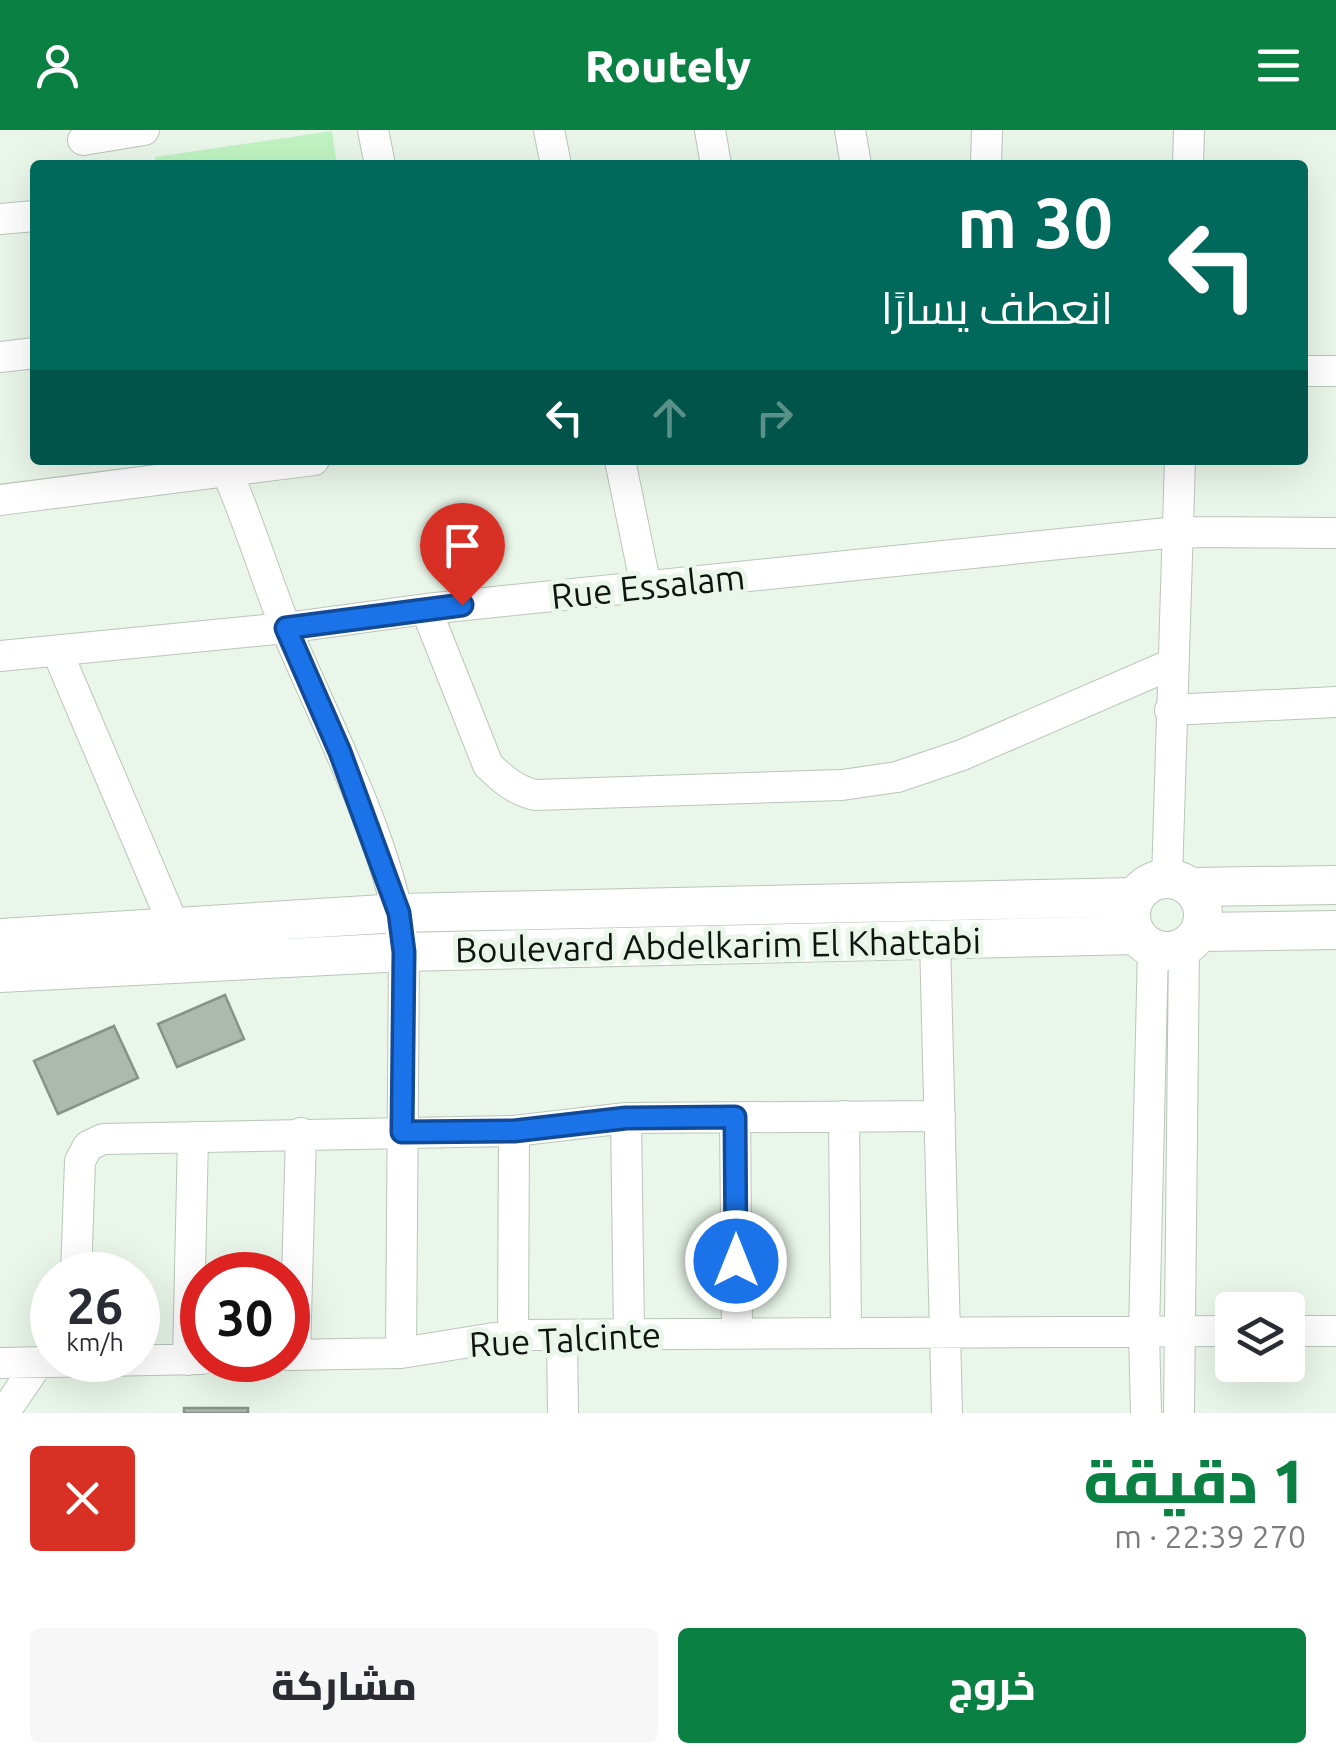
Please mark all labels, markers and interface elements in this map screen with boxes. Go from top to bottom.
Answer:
icon: person [30,38,85,93]
icon: menu [1251,38,1306,93]
text: Routely [585,40,751,91]
text: 30 m [957,183,1113,261]
icon: left [1148,200,1278,330]
text: انعطف يسارًا [881,282,1113,333]
icon: left [537,390,592,445]
icon: ahead [642,390,697,445]
icon: right [747,390,802,445]
pin [420,503,505,606]
icon: arrive [435,518,490,573]
street label: Rue Essalam [549,556,747,616]
street label: Boulevard Abdelkarim El Khattabi [455,920,981,970]
position arrow [684,1209,788,1313]
speed limit sign: 30 [180,1252,310,1382]
text: 26 [67,1277,123,1333]
map controls [1215,1292,1305,1382]
button: layers [1215,1292,1305,1382]
street label: Rue Talcinte [468,1314,662,1364]
text: km/h [66,1328,124,1356]
button: close [30,1446,135,1551]
text: 1 دقيقة [1084,1447,1306,1514]
text: 270 m · 22:39 [1114,1518,1306,1554]
button: مشاركة [30,1628,658,1743]
button: خروج [678,1628,1306,1743]

